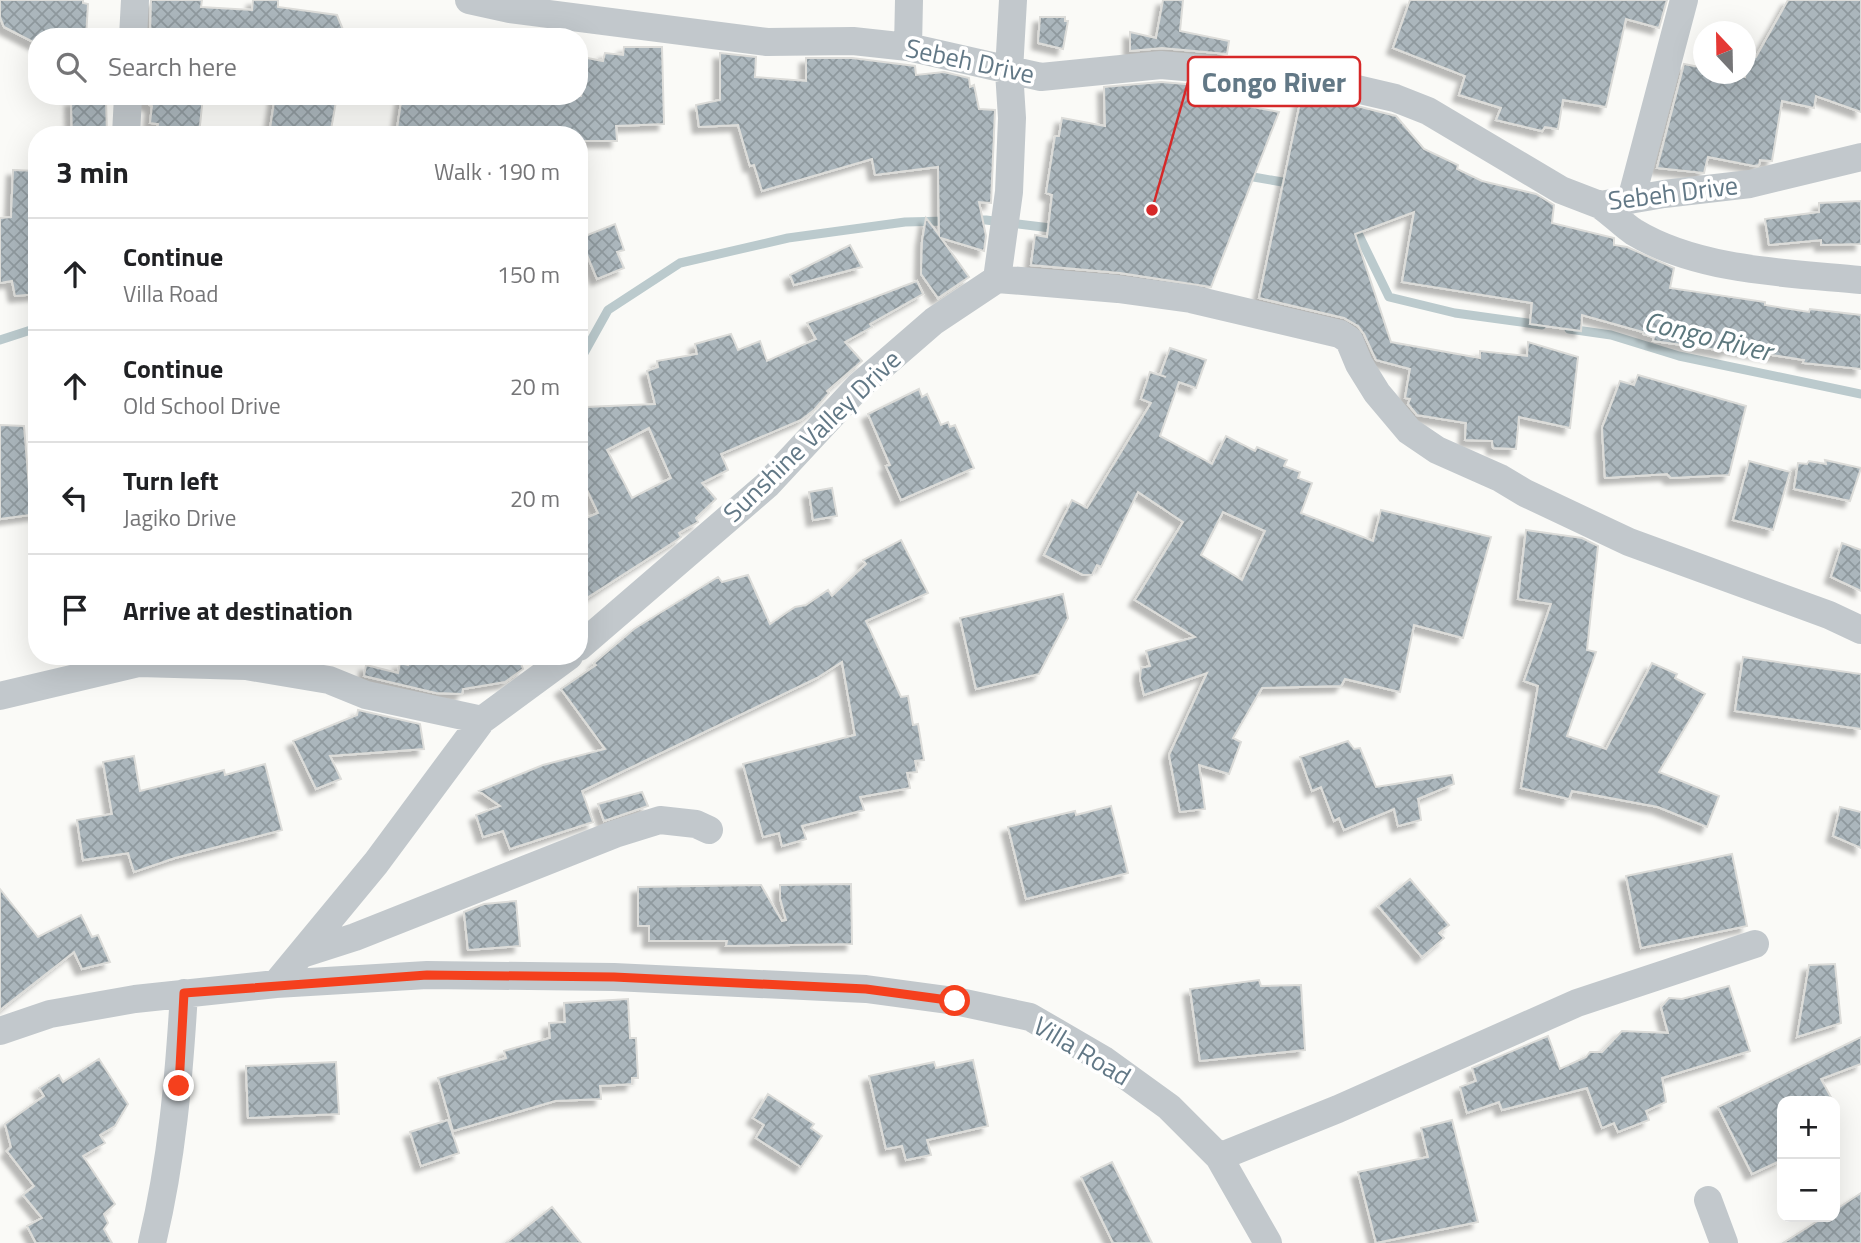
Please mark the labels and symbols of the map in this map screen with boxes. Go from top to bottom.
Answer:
north arrow [1693,21,1756,84]
street label: Sebeh Drive [902,28,1038,93]
callout: Congo River [1188,57,1360,106]
text: Congo River [1202,60,1346,103]
street label: Sebeh Drive [1606,165,1740,220]
water label: Congo River [1640,299,1780,373]
street label: Sunshine Valley Drive [714,340,909,531]
route start [939,985,970,1016]
street label: Villa Road [1026,1006,1139,1095]
route end [163,1070,194,1101]

